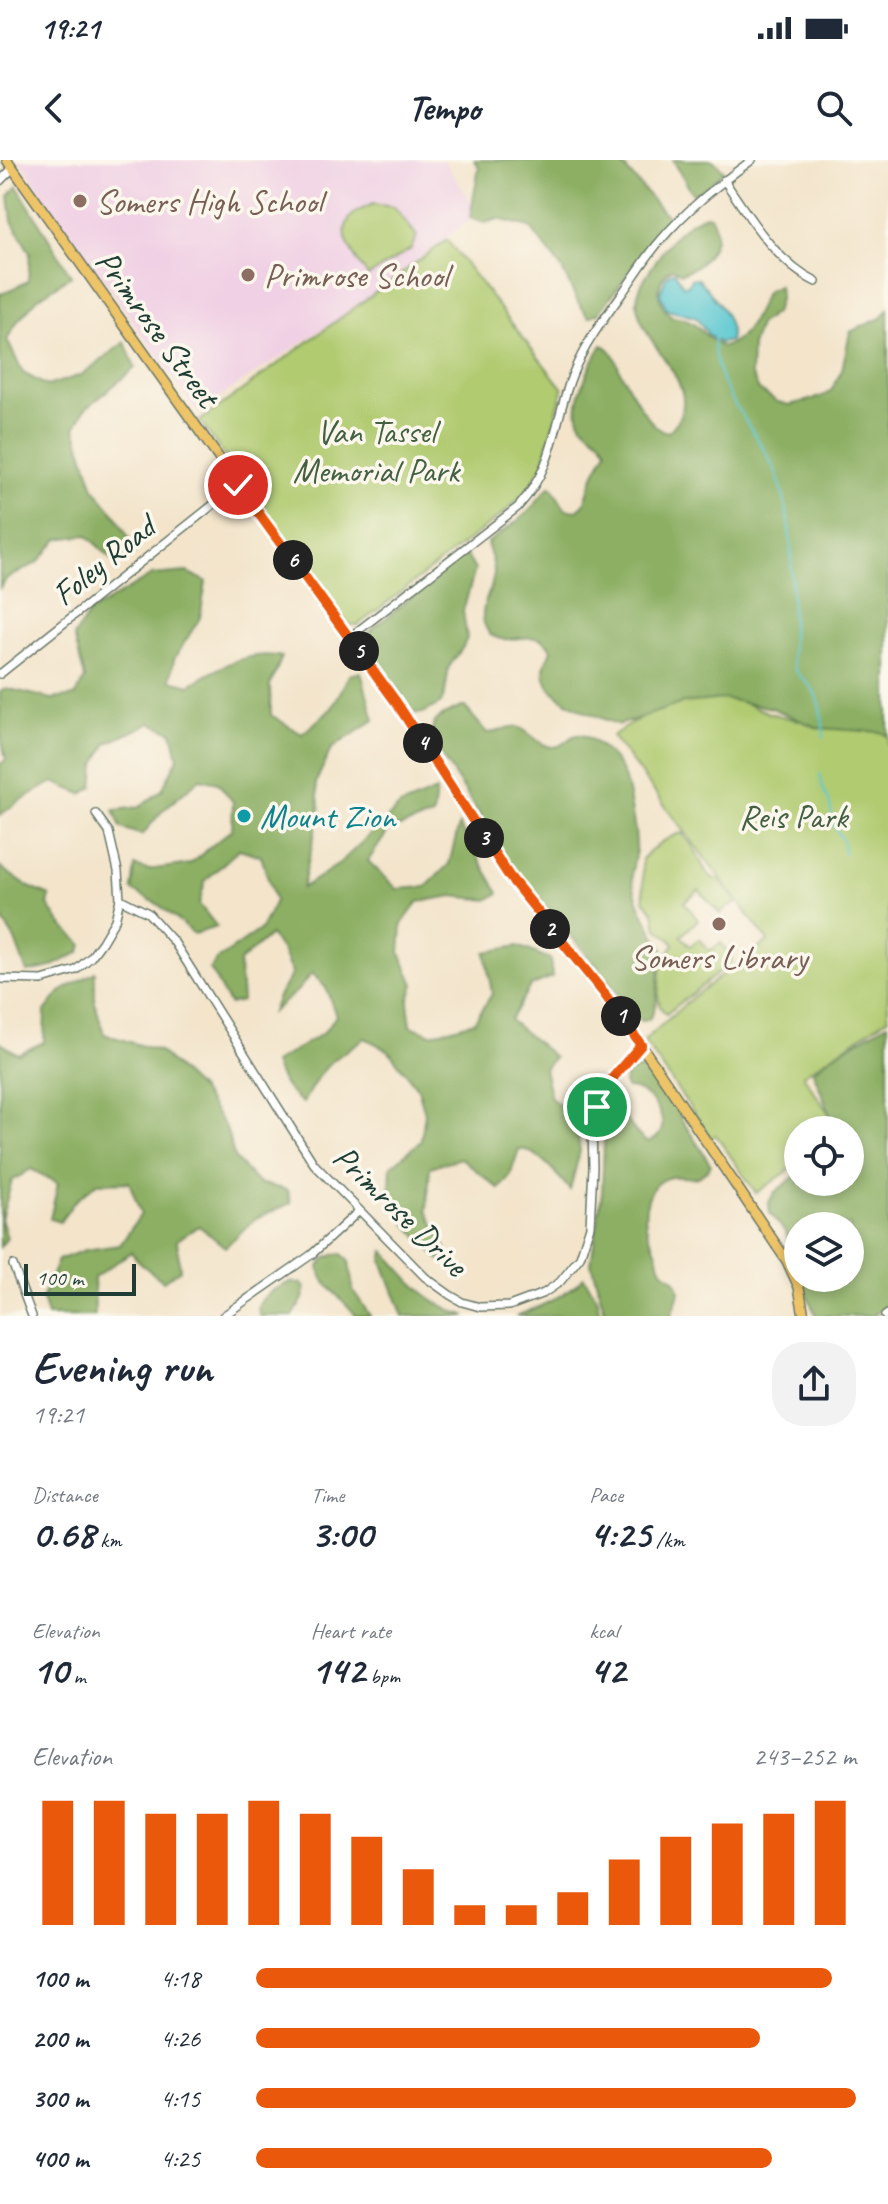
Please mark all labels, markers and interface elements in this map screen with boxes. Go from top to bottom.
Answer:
text: 19:21 [40,9,100,47]
text: Tempo [408,85,480,131]
icon: back [32,86,76,130]
icon: search [812,86,856,130]
place label: Somers High School [96,180,329,223]
marker: Somers High School [71,192,89,210]
street label: Primrose Street [86,241,231,418]
place label: Primrose School [264,254,454,297]
marker: Primrose School [239,266,257,284]
park label: Van Tassel Memorial Park [293,410,462,492]
pin [204,451,272,519]
icon: check [216,463,260,507]
street label: Foley Road [43,503,167,615]
pin: 6 [273,540,313,580]
text: 6 [288,546,298,574]
pin: 5 [339,631,379,671]
text: 5 [354,637,364,665]
pin: 4 [403,723,443,763]
text: 4 [418,729,428,757]
place label: Mount Zion [260,795,397,838]
park label: Reis Park [739,795,850,838]
marker: Mount Zion [235,807,253,825]
pin: 3 [464,818,504,858]
text: 3 [479,824,489,852]
pin: 2 [530,909,570,949]
text: 2 [545,915,555,943]
marker: Somers Library [710,915,728,933]
place label: Somers Library [631,936,810,979]
pin: 1 [601,996,641,1036]
text: 1 [616,1002,626,1030]
pin [563,1073,631,1141]
icon: arrive [575,1085,619,1129]
map controls [784,1116,864,1292]
button: locate [784,1116,864,1196]
street label: Primrose Drive [324,1135,478,1287]
button: layers [784,1212,864,1292]
scale bar [24,1260,136,1296]
text: 100 m [36,1264,83,1292]
text: Evening run [32,1340,212,1395]
button: share [772,1342,856,1426]
text: 19:21 [32,1398,84,1431]
text: Distance [32,1481,98,1509]
text: Time [311,1481,344,1509]
text: Pace [589,1481,623,1509]
text: 0.68 [32,1509,95,1559]
text: 3:00 [311,1509,373,1559]
text: 4:25 [589,1509,651,1559]
text: km [95,1526,122,1554]
text: /km [651,1526,685,1554]
text: Elevation [32,1617,100,1645]
text: Heart rate [311,1617,391,1645]
text: kcal [589,1617,618,1645]
text: 10 [32,1645,68,1695]
text: 142 [311,1645,365,1695]
text: 42 [589,1645,625,1695]
text: m [68,1662,86,1690]
text: bpm [365,1662,400,1690]
text: Elevation [32,1740,112,1773]
text: 243–252 m [753,1740,856,1773]
text: 100 m [32,1962,88,1995]
text: 4:18 [160,1962,200,1995]
text: 200 m [32,2022,88,2055]
text: 4:26 [160,2022,200,2055]
text: 300 m [32,2082,88,2115]
text: 4:15 [160,2082,200,2115]
text: 400 m [32,2142,88,2175]
text: 4:25 [160,2142,200,2175]

